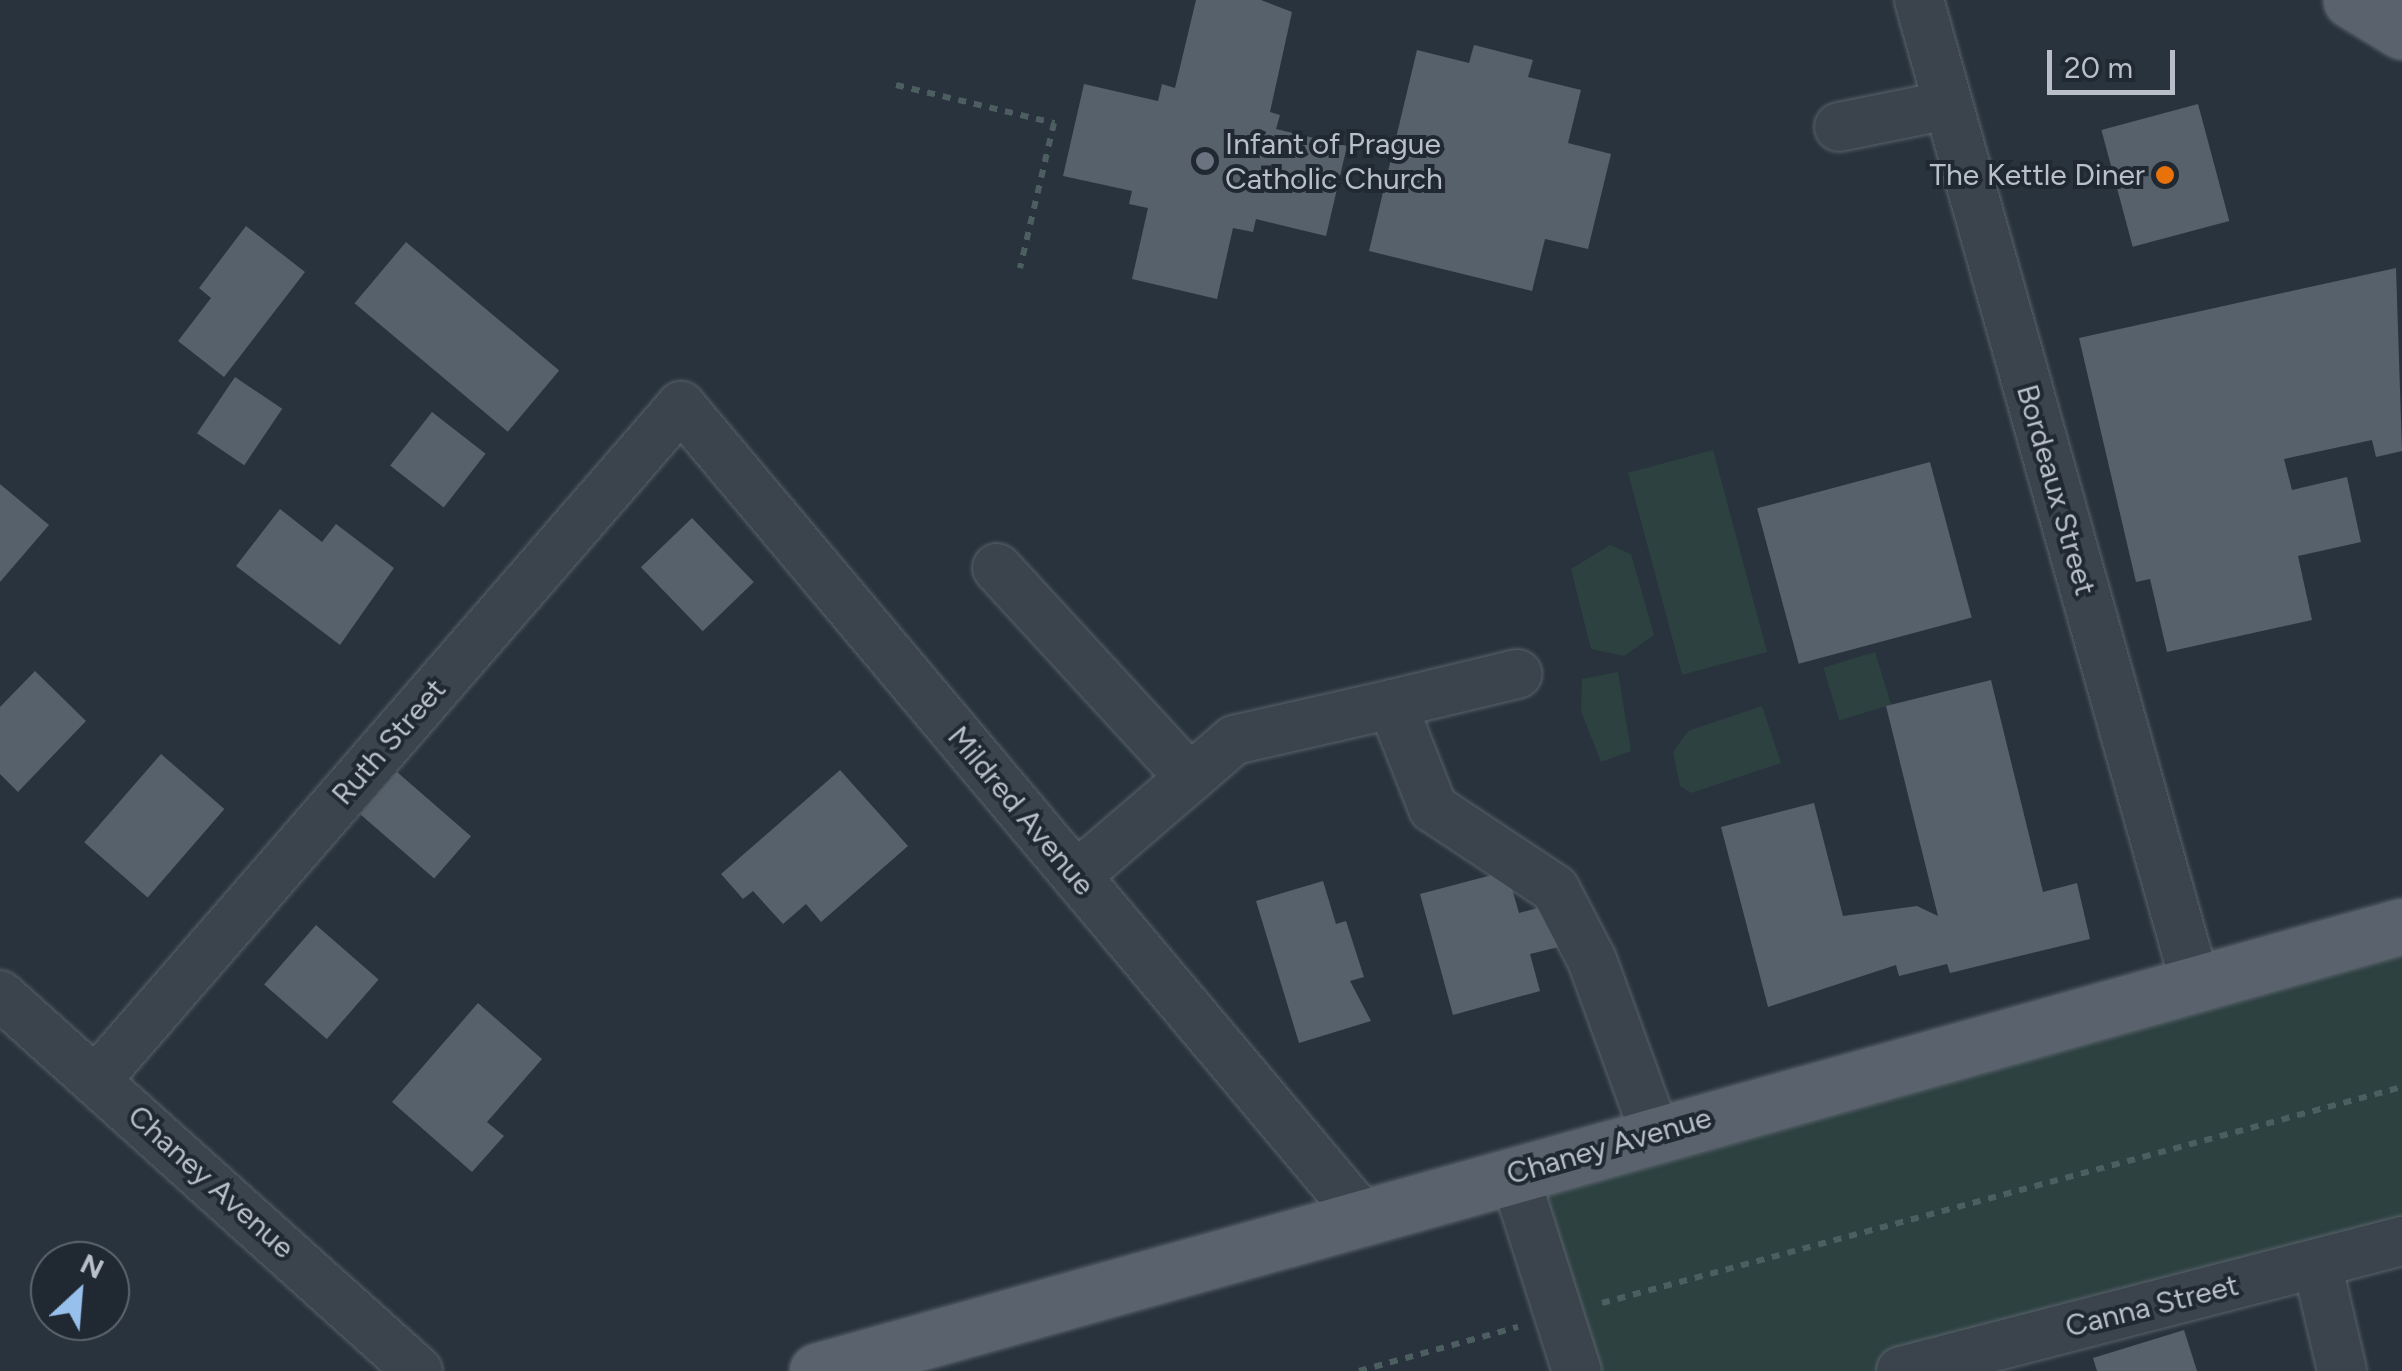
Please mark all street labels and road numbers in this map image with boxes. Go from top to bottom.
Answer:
street label: Bordeaux Street [2009,380,2103,600]
street label: Ruth Street [325,672,453,812]
street label: Mildred Avenue [940,719,1102,903]
street label: Chaney Avenue [121,1098,301,1266]
street label: Chaney Avenue [1503,1100,1715,1192]
street label: Canna Street [2062,1267,2242,1345]

